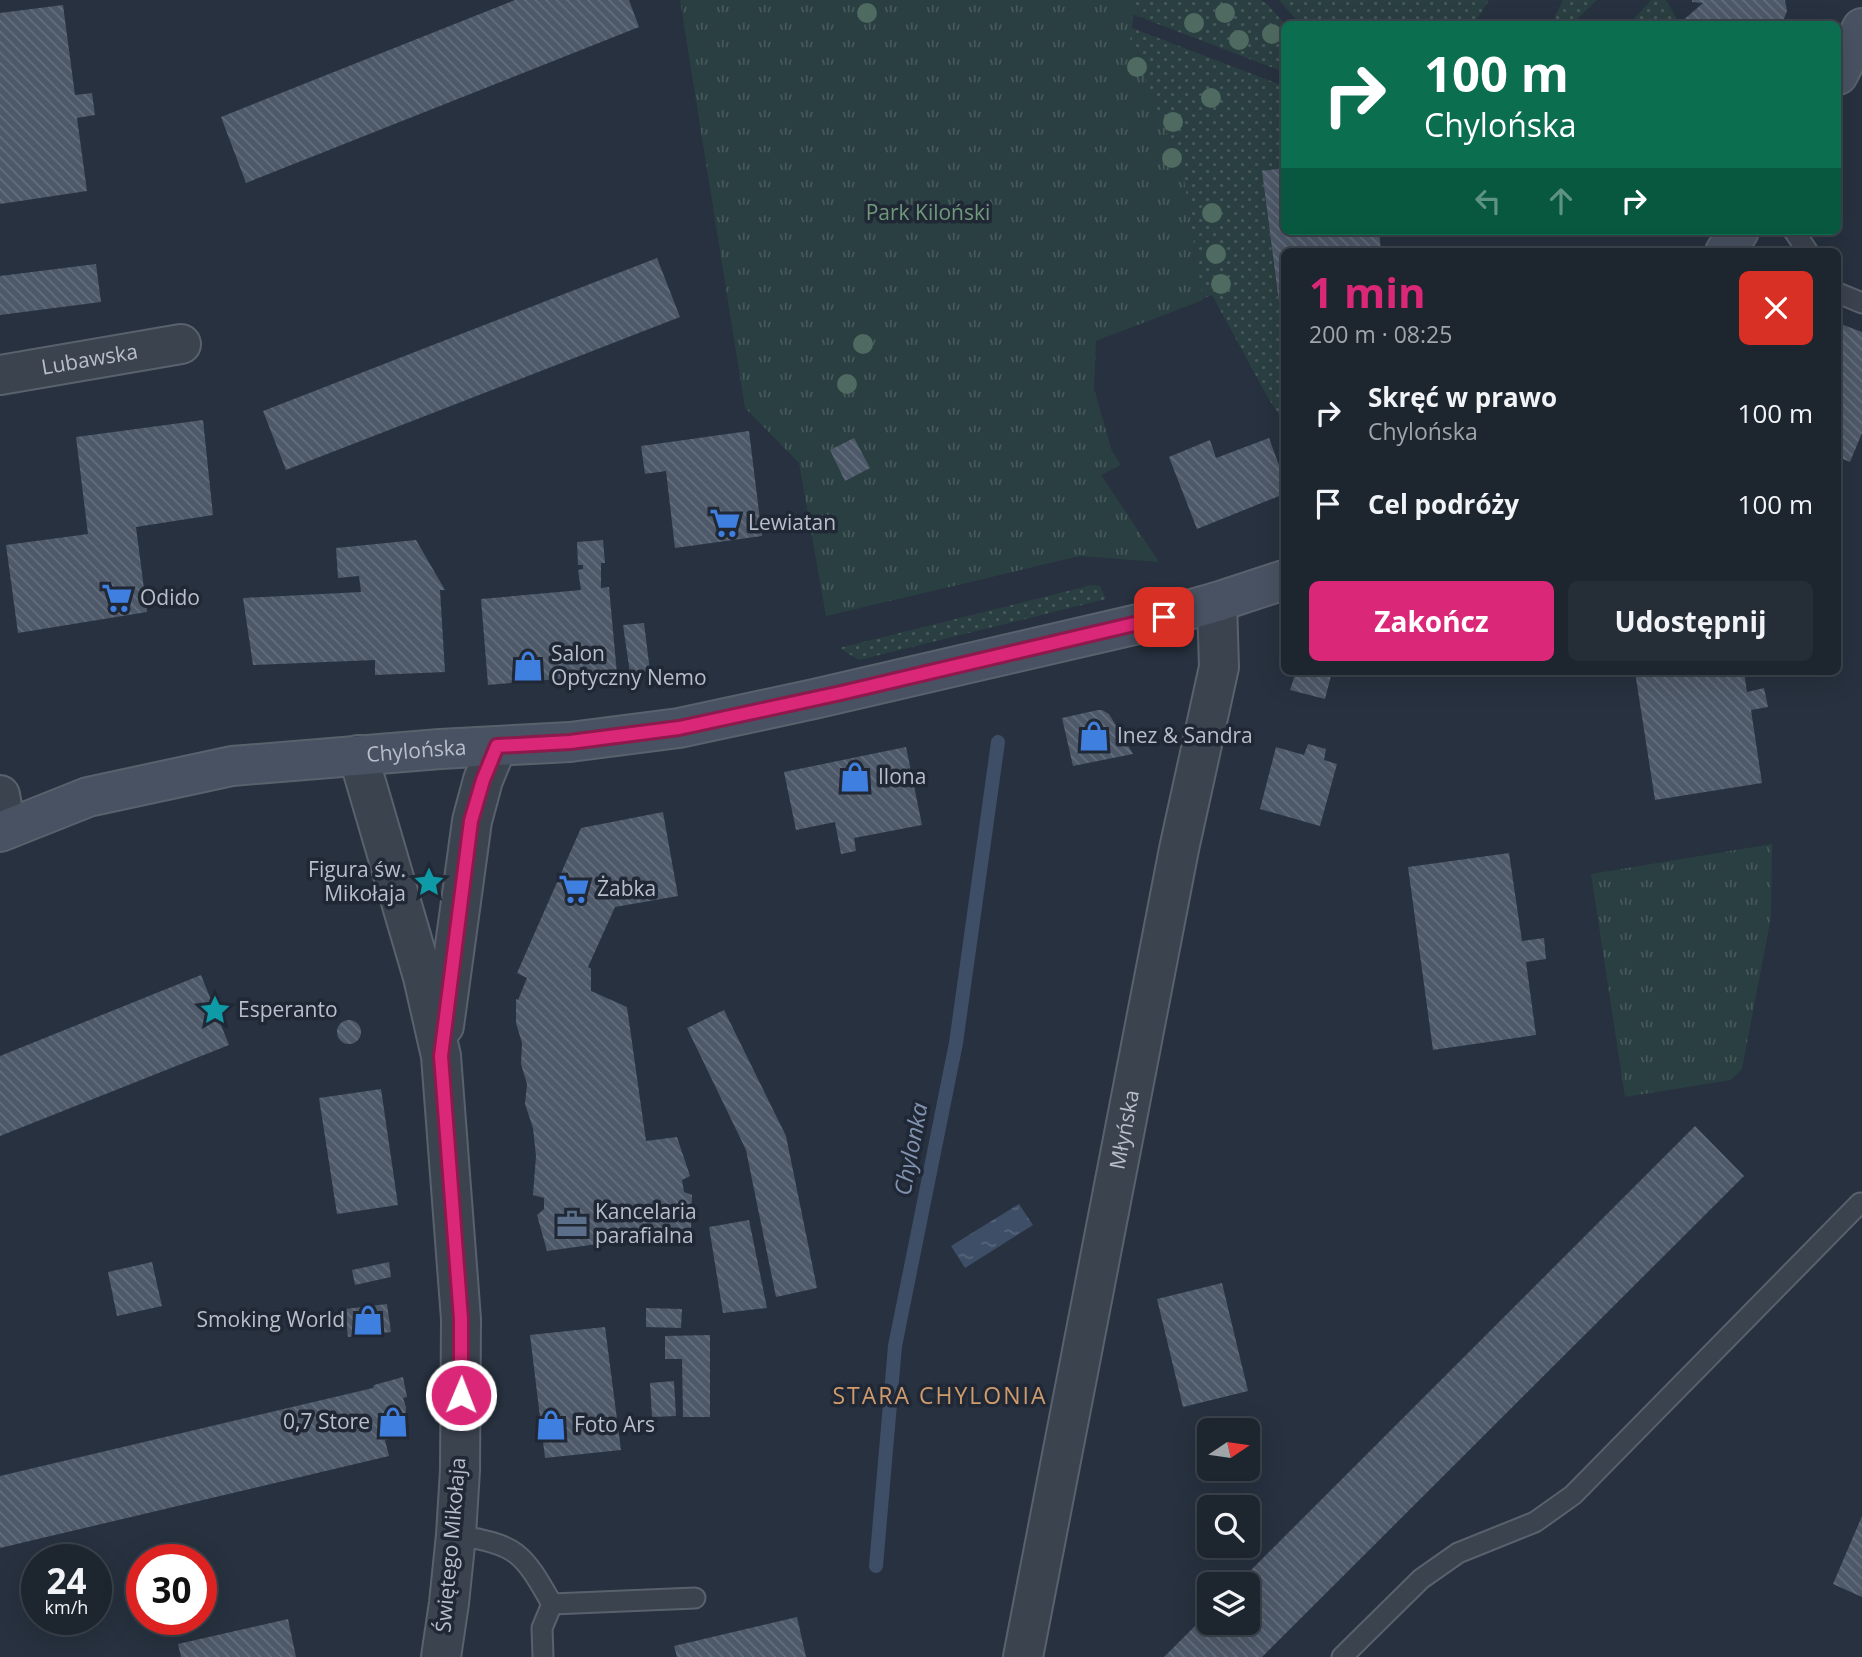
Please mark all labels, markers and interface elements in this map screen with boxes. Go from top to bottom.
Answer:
text: 100 m [1424,40,1569,106]
icon: right [1309,49,1400,140]
text: Chylońska [1424,103,1577,146]
icon: left [1469,182,1507,220]
icon: ahead [1542,182,1580,220]
icon: right [1615,182,1653,220]
park label: Park Kiloński [866,198,990,226]
text: 1 min [1309,263,1426,320]
button: close [1739,271,1813,345]
text: 200 m · 08:25 [1309,318,1452,350]
street label: Lubawska [39,337,140,381]
text: Skręć w prawo [1368,379,1557,415]
icon: right [1309,394,1347,432]
text: 100 m [1738,395,1813,431]
text: Chylońska [1368,415,1478,447]
icon: arrive [1309,485,1347,523]
text: Cel podróży [1368,486,1519,522]
text: 100 m [1738,486,1813,522]
supermarket icon: Lewiatan [708,506,742,540]
place label: Lewiatan [748,508,836,536]
supermarket icon: Odido [100,581,134,615]
button: Zakończ [1309,581,1554,661]
button: Udostępnij [1568,581,1813,661]
place label: Odido [140,583,200,611]
pin [1134,587,1194,647]
icon: arrive [1145,598,1183,636]
place label: Salon Optyczny Nemo [551,639,707,691]
shop icon: Salon Optyczny Nemo [511,649,545,683]
shop icon: Inez & Sandra [1077,719,1111,753]
place label: Inez & Sandra [1117,721,1253,749]
street label: Chylońska [365,733,467,768]
shop icon: Ilona [838,760,872,794]
place label: Ilona [878,762,926,790]
place label: Figura św. Mikołaja [308,855,406,907]
place icon: Figura św. Mikołaja [412,865,446,899]
supermarket icon: Żabka [557,872,591,906]
place label: Żabka [597,874,656,902]
place icon: Esperanto [198,993,232,1027]
place label: Esperanto [238,995,338,1023]
street label: Młyńska [1102,1087,1145,1172]
water label: Chylonka [885,1100,935,1198]
place label: Kancelaria parafialna [595,1197,697,1249]
office icon: Kancelaria parafialna [555,1207,589,1241]
shop icon: Smoking World [351,1303,385,1337]
place label: Smoking World [197,1305,345,1333]
position arrow [424,1358,498,1432]
district label: STARA CHYLONIA [832,1379,1048,1411]
shop icon: 0,7 Store [376,1405,410,1439]
place label: 0,7 Store [283,1407,370,1435]
shop icon: Foto Ars [534,1408,568,1442]
place label: Foto Ars [574,1410,655,1438]
north arrow [1197,1418,1260,1480]
map controls [1197,1418,1260,1635]
street label: Świętego Mikołaja [428,1456,472,1634]
button: search [1197,1495,1260,1558]
speed limit sign: 30 [126,1544,217,1635]
text: 24 [46,1557,87,1604]
button: layers [1197,1572,1260,1635]
text: km/h [45,1595,88,1619]

